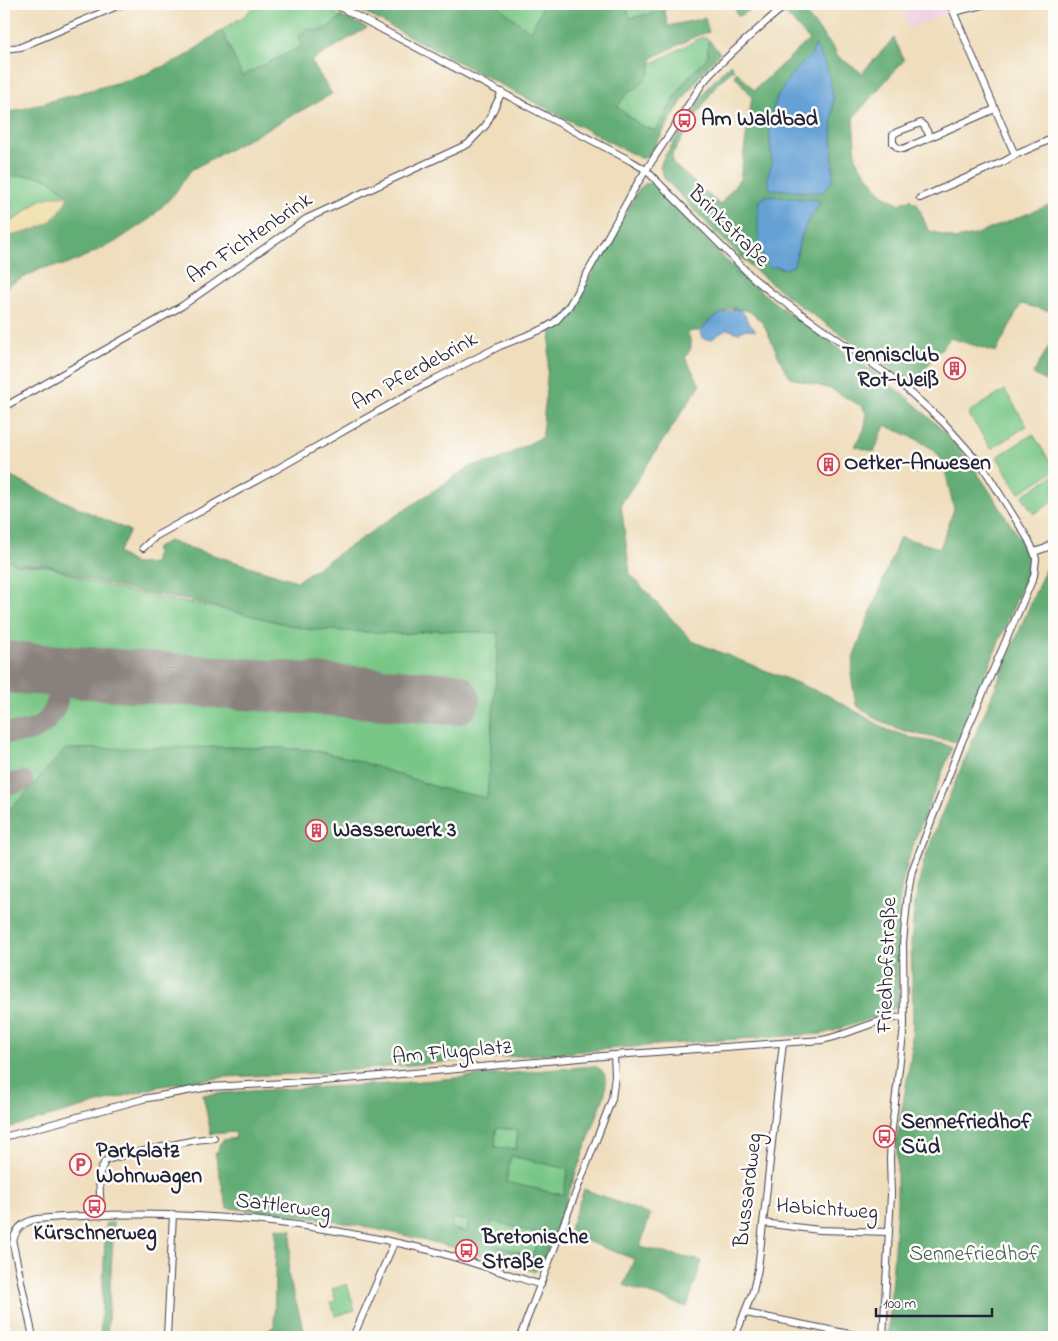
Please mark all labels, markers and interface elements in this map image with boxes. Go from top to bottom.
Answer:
place label: Am Waldbad [701,104,819,136]
bus stop icon: Am Waldbad [673,108,697,132]
street label: Brinkstraße [679,178,776,275]
street label: Am Fichtenbrink [181,185,320,293]
street label: Am Pferdebrink [346,324,484,420]
place label: Tennisclub Rot-Weiß [842,340,939,397]
building icon: Tennisclub Rot-Weiß [943,357,967,381]
place label: Oetker-Anwesen [844,448,991,480]
building icon: Oetker-Anwesen [816,452,840,476]
place label: Wasserwerk 3 [333,815,456,847]
building icon: Wasserwerk 3 [305,819,329,843]
street label: Friedhofstraße [870,896,906,1035]
street label: Am Flugplatz [391,1032,514,1075]
place label: Sennefriedhof Süd [901,1107,1032,1164]
bus stop icon: Sennefriedhof Süd [873,1124,897,1148]
street label: Bussardweg [726,1131,773,1250]
place label: Parkplatz Wohnwagen [96,1136,202,1194]
parking icon: Parkplatz Wohnwagen [68,1153,92,1177]
street label: Sattlerweg [234,1185,332,1230]
street label: Habichtweg [775,1190,879,1231]
bus stop icon: Kürschnerweg [83,1194,107,1218]
place label: Kürschnerweg [33,1218,157,1251]
place label: Bretonische Straße [481,1222,590,1279]
bus stop icon: Bretonische Straße [454,1239,478,1263]
park label: Sennefriedhof [909,1239,1040,1271]
scale bar [876,1286,992,1318]
text: 100 m [883,1293,916,1315]

